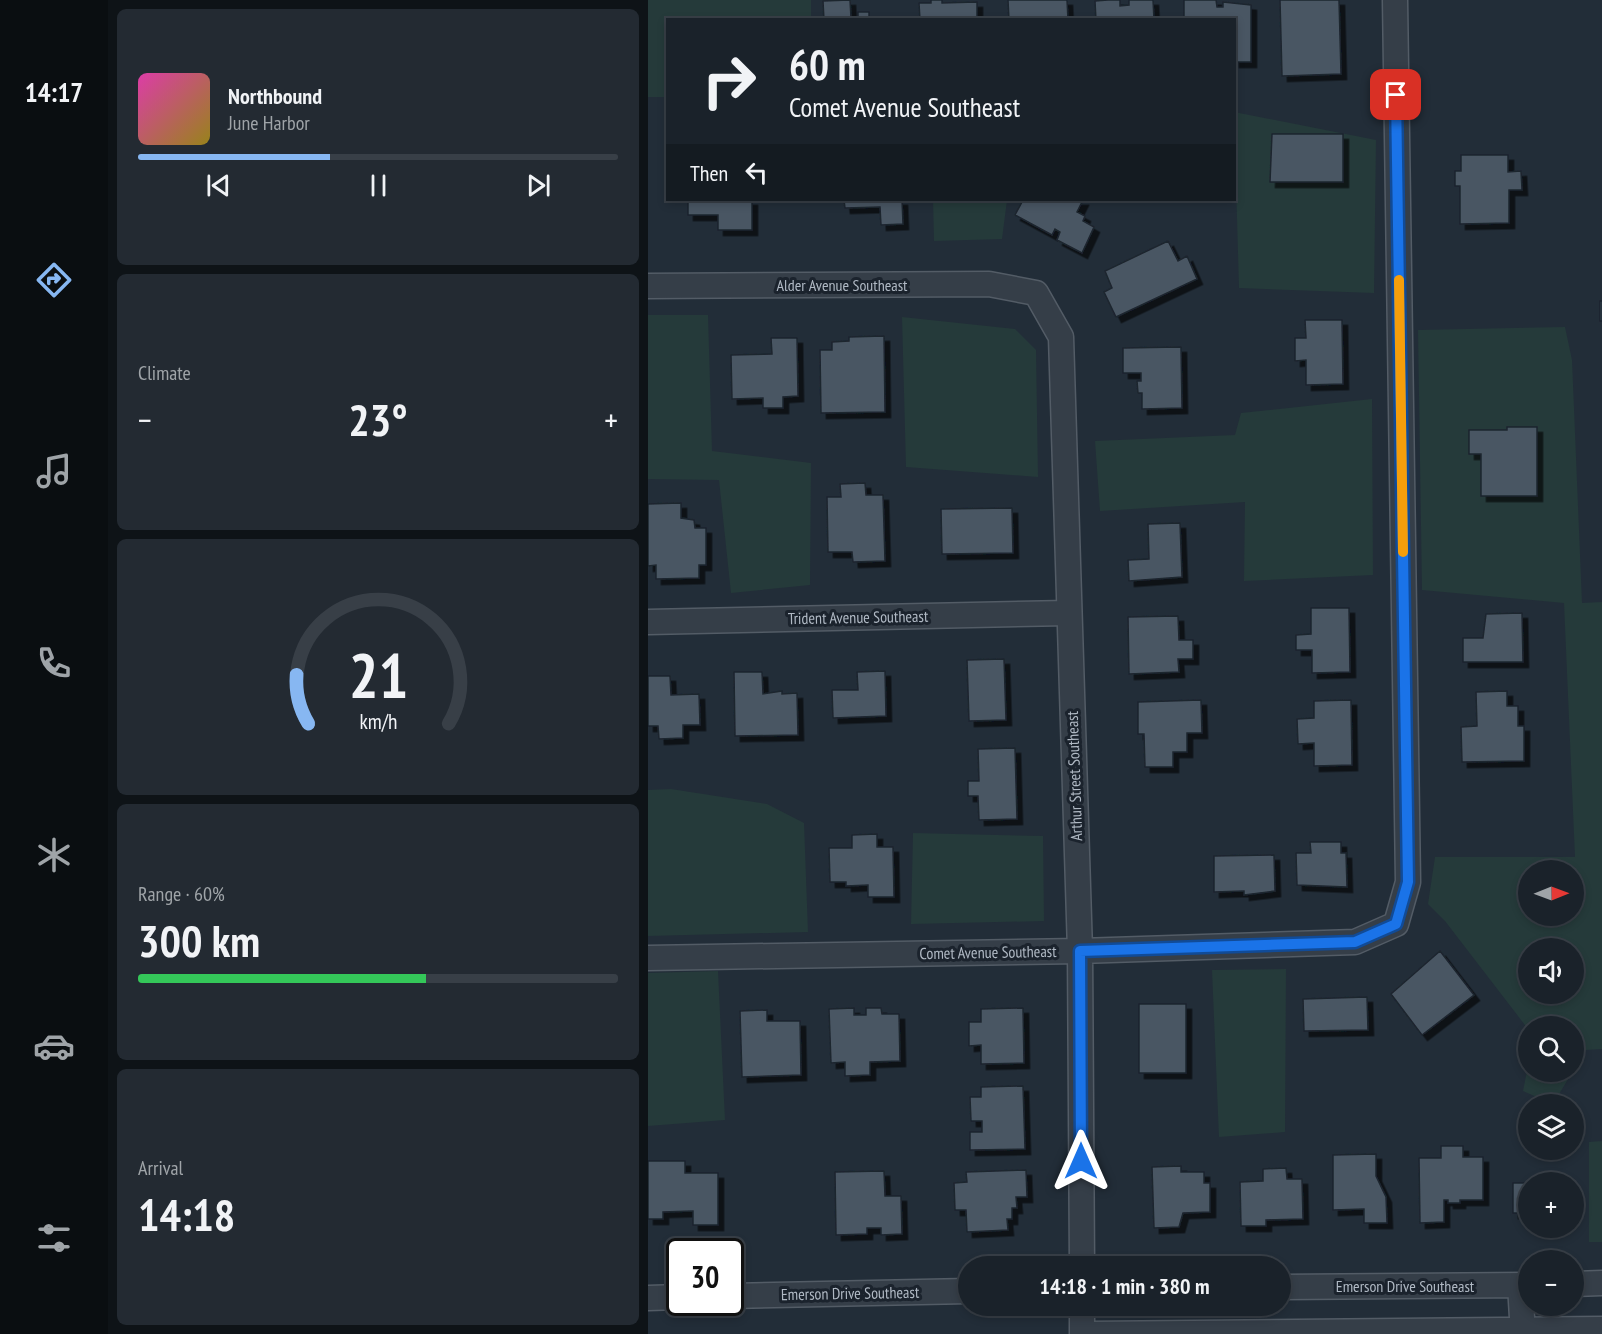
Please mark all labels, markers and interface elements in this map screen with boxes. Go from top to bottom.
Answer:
text: 60 m [789,37,866,92]
icon: right [690,42,768,120]
pin [1370,69,1421,120]
text: 14:17 [25,75,83,109]
icon: arrive [1379,78,1412,111]
text: Northbound [228,82,322,110]
text: Comet Avenue Southeast [789,90,1020,124]
text: June Harbor [228,110,310,136]
icon: left [740,156,773,189]
text: Then [690,159,728,187]
icon: previous [202,169,235,202]
icon: pause [362,169,395,202]
icon: next [522,169,555,202]
icon: directions [33,259,75,301]
street label: Alder Avenue Southeast [777,275,908,295]
text: Climate [138,360,191,386]
text: 23° [348,390,408,448]
text: − [138,398,152,441]
text: + [604,398,618,441]
icon: music [33,450,75,492]
street label: Trident Avenue Southeast [788,606,929,628]
text: 21 [348,634,408,715]
icon: phone [33,642,75,684]
text: km/h [359,707,397,735]
street label: Arthur Street Southeast [1062,710,1086,841]
icon: climate [33,834,75,876]
north arrow [1518,860,1584,926]
map controls [1518,860,1584,1316]
text: Range · 60% [138,881,225,907]
text: 300 km [138,911,260,969]
button: sound [1518,938,1584,1004]
street label: Comet Avenue Southeast [919,941,1057,963]
button: search [1518,1016,1584,1082]
icon: car [33,1025,75,1067]
button: layers [1518,1094,1584,1160]
position arrow [1049,1129,1113,1193]
text: Arrival [138,1155,183,1181]
button: + [1518,1172,1584,1238]
text: 14:18 [138,1185,235,1243]
icon: filters [33,1217,75,1259]
speed limit sign: 30 [666,1238,744,1316]
button: − [1518,1250,1584,1316]
text: 14:18 · 1 min · 380 m [1039,1272,1210,1300]
street label: Emerson Drive Southeast [1336,1276,1475,1296]
street label: Emerson Drive Southeast [781,1282,920,1304]

